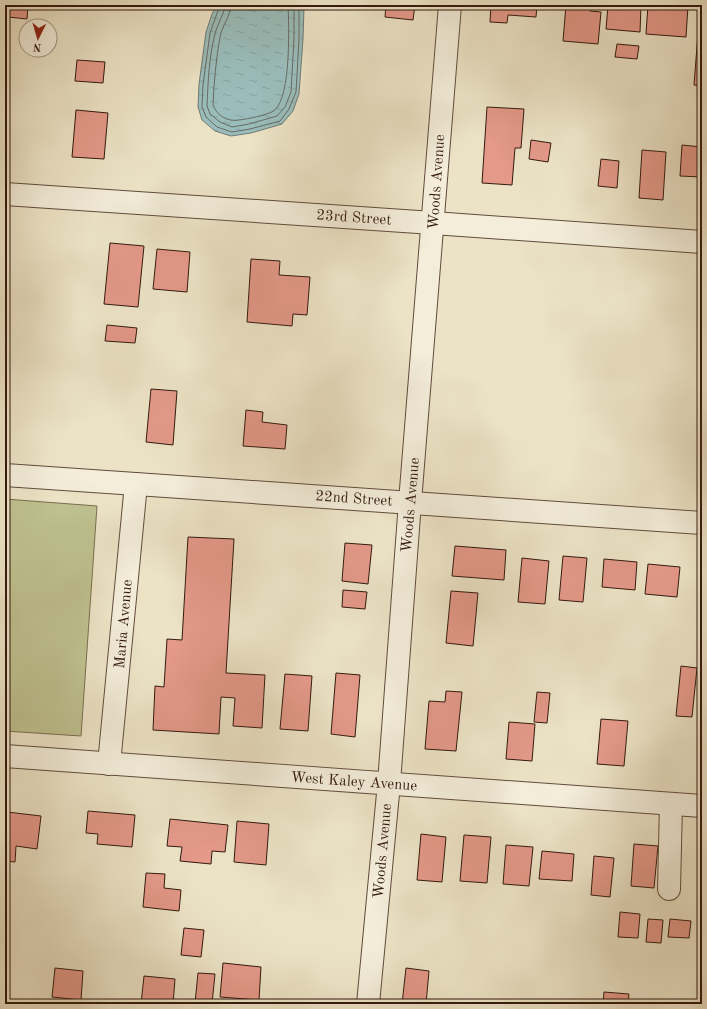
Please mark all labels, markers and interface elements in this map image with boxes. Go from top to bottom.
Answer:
north arrow [18,18,58,58]
text: N [32,41,42,52]
street label: Woods Avenue [427,134,448,230]
street label: 23rd Street [316,208,392,229]
street label: Woods Avenue [400,457,423,553]
street label: 22nd Street [315,489,393,510]
street label: Maria Avenue [113,579,136,669]
street label: West Kaley Avenue [290,771,418,794]
street label: Woods Avenue [372,803,395,899]

